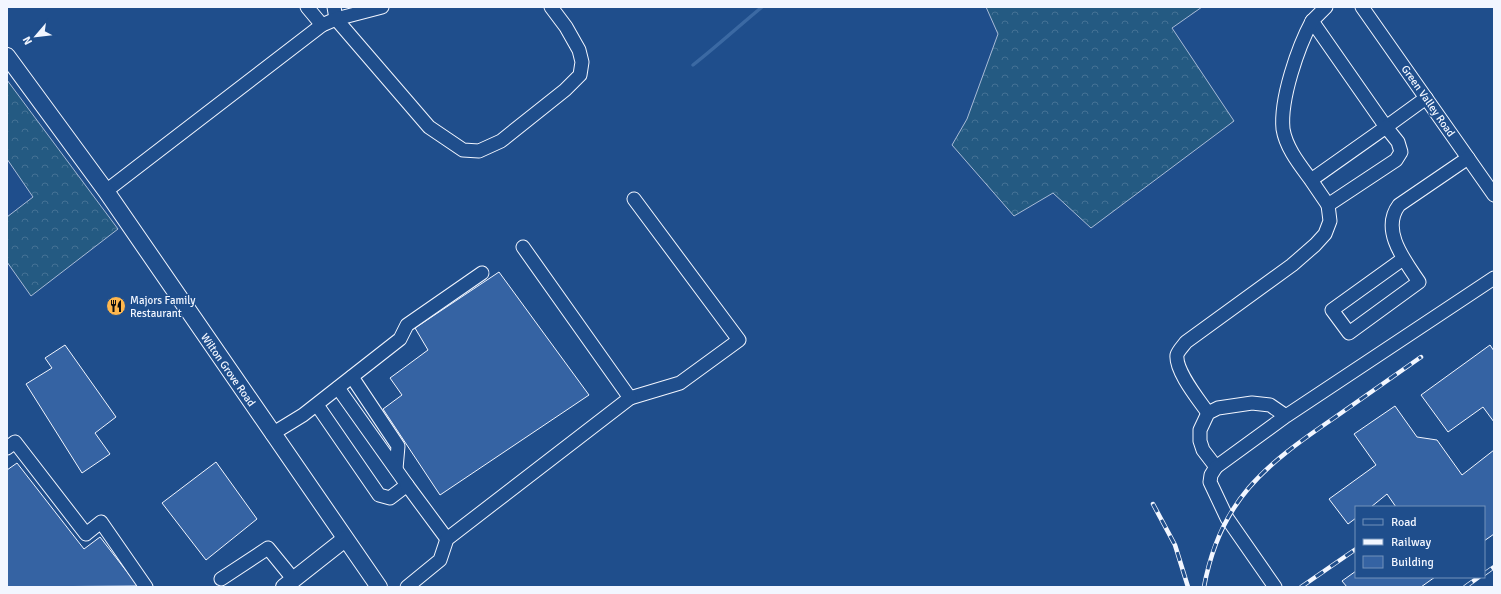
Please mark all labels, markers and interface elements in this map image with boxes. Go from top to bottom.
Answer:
north arrow [16,16,56,56]
text: N [20,34,35,47]
street label: Green Valley Road [1398,63,1458,139]
place label: Majors Family Restaurant [130,294,196,320]
restaurant icon: Majors Family Restaurant [105,295,127,317]
street label: Wilton Grove Road [198,331,258,409]
legend [1355,506,1485,578]
text: Road [1391,515,1417,530]
text: Railway [1391,535,1431,550]
text: Building [1391,555,1434,570]

